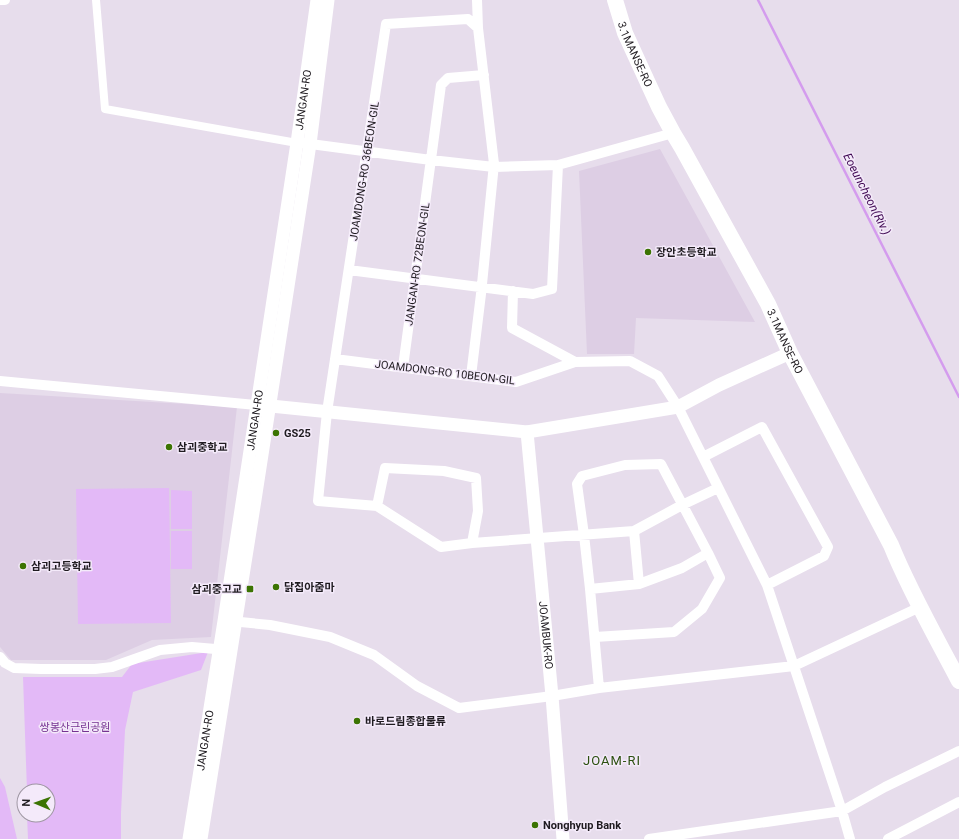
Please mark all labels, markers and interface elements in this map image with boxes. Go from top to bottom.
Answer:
street label: 3.1MANSE-RO [615,20,655,89]
street label: JANGAN-RO [293,69,314,131]
street label: JOAMDONG-RO 36BEON-GIL [347,100,382,242]
water label: Eoeuncheon(Riv.) [840,151,894,237]
street label: JANGAN-RO 72BEON-GIL [402,202,433,326]
place label: 장안초등학교 [656,246,717,259]
marker: 장안초등학교 [643,247,653,257]
street label: 3.1MANSE-RO [764,307,806,376]
street label: JOAMDONG-RO 10BEON-GIL [374,357,516,388]
street label: JANGAN-RO [244,389,266,451]
place label: GS25 [284,427,311,440]
marker: GS25 [271,428,281,438]
place label: 삼괴중학교 [177,441,228,454]
marker: 삼괴중학교 [164,442,174,452]
place label: 삼괴고등학교 [31,560,92,573]
marker: 삼괴고등학교 [18,561,28,571]
place label: 닭집아줌마 [284,581,335,594]
marker: 닭집아줌마 [271,582,281,592]
place label: 삼괴중고교 [191,583,242,596]
marker: 삼괴중고교 [245,584,255,594]
street label: JOAMBUK-RO [536,601,555,670]
street label: JANGAN-RO [194,709,217,771]
place label: 바로드림종합물류 [365,715,446,728]
marker: 바로드림종합물류 [352,716,362,726]
park label: 쌍봉산근린공원 [40,721,110,734]
district label: JOAM-RI [583,753,641,768]
north arrow [16,783,56,823]
text: N [20,798,33,807]
place label: Nonghyup Bank [543,819,621,832]
marker: Nonghyup Bank [530,820,540,830]

